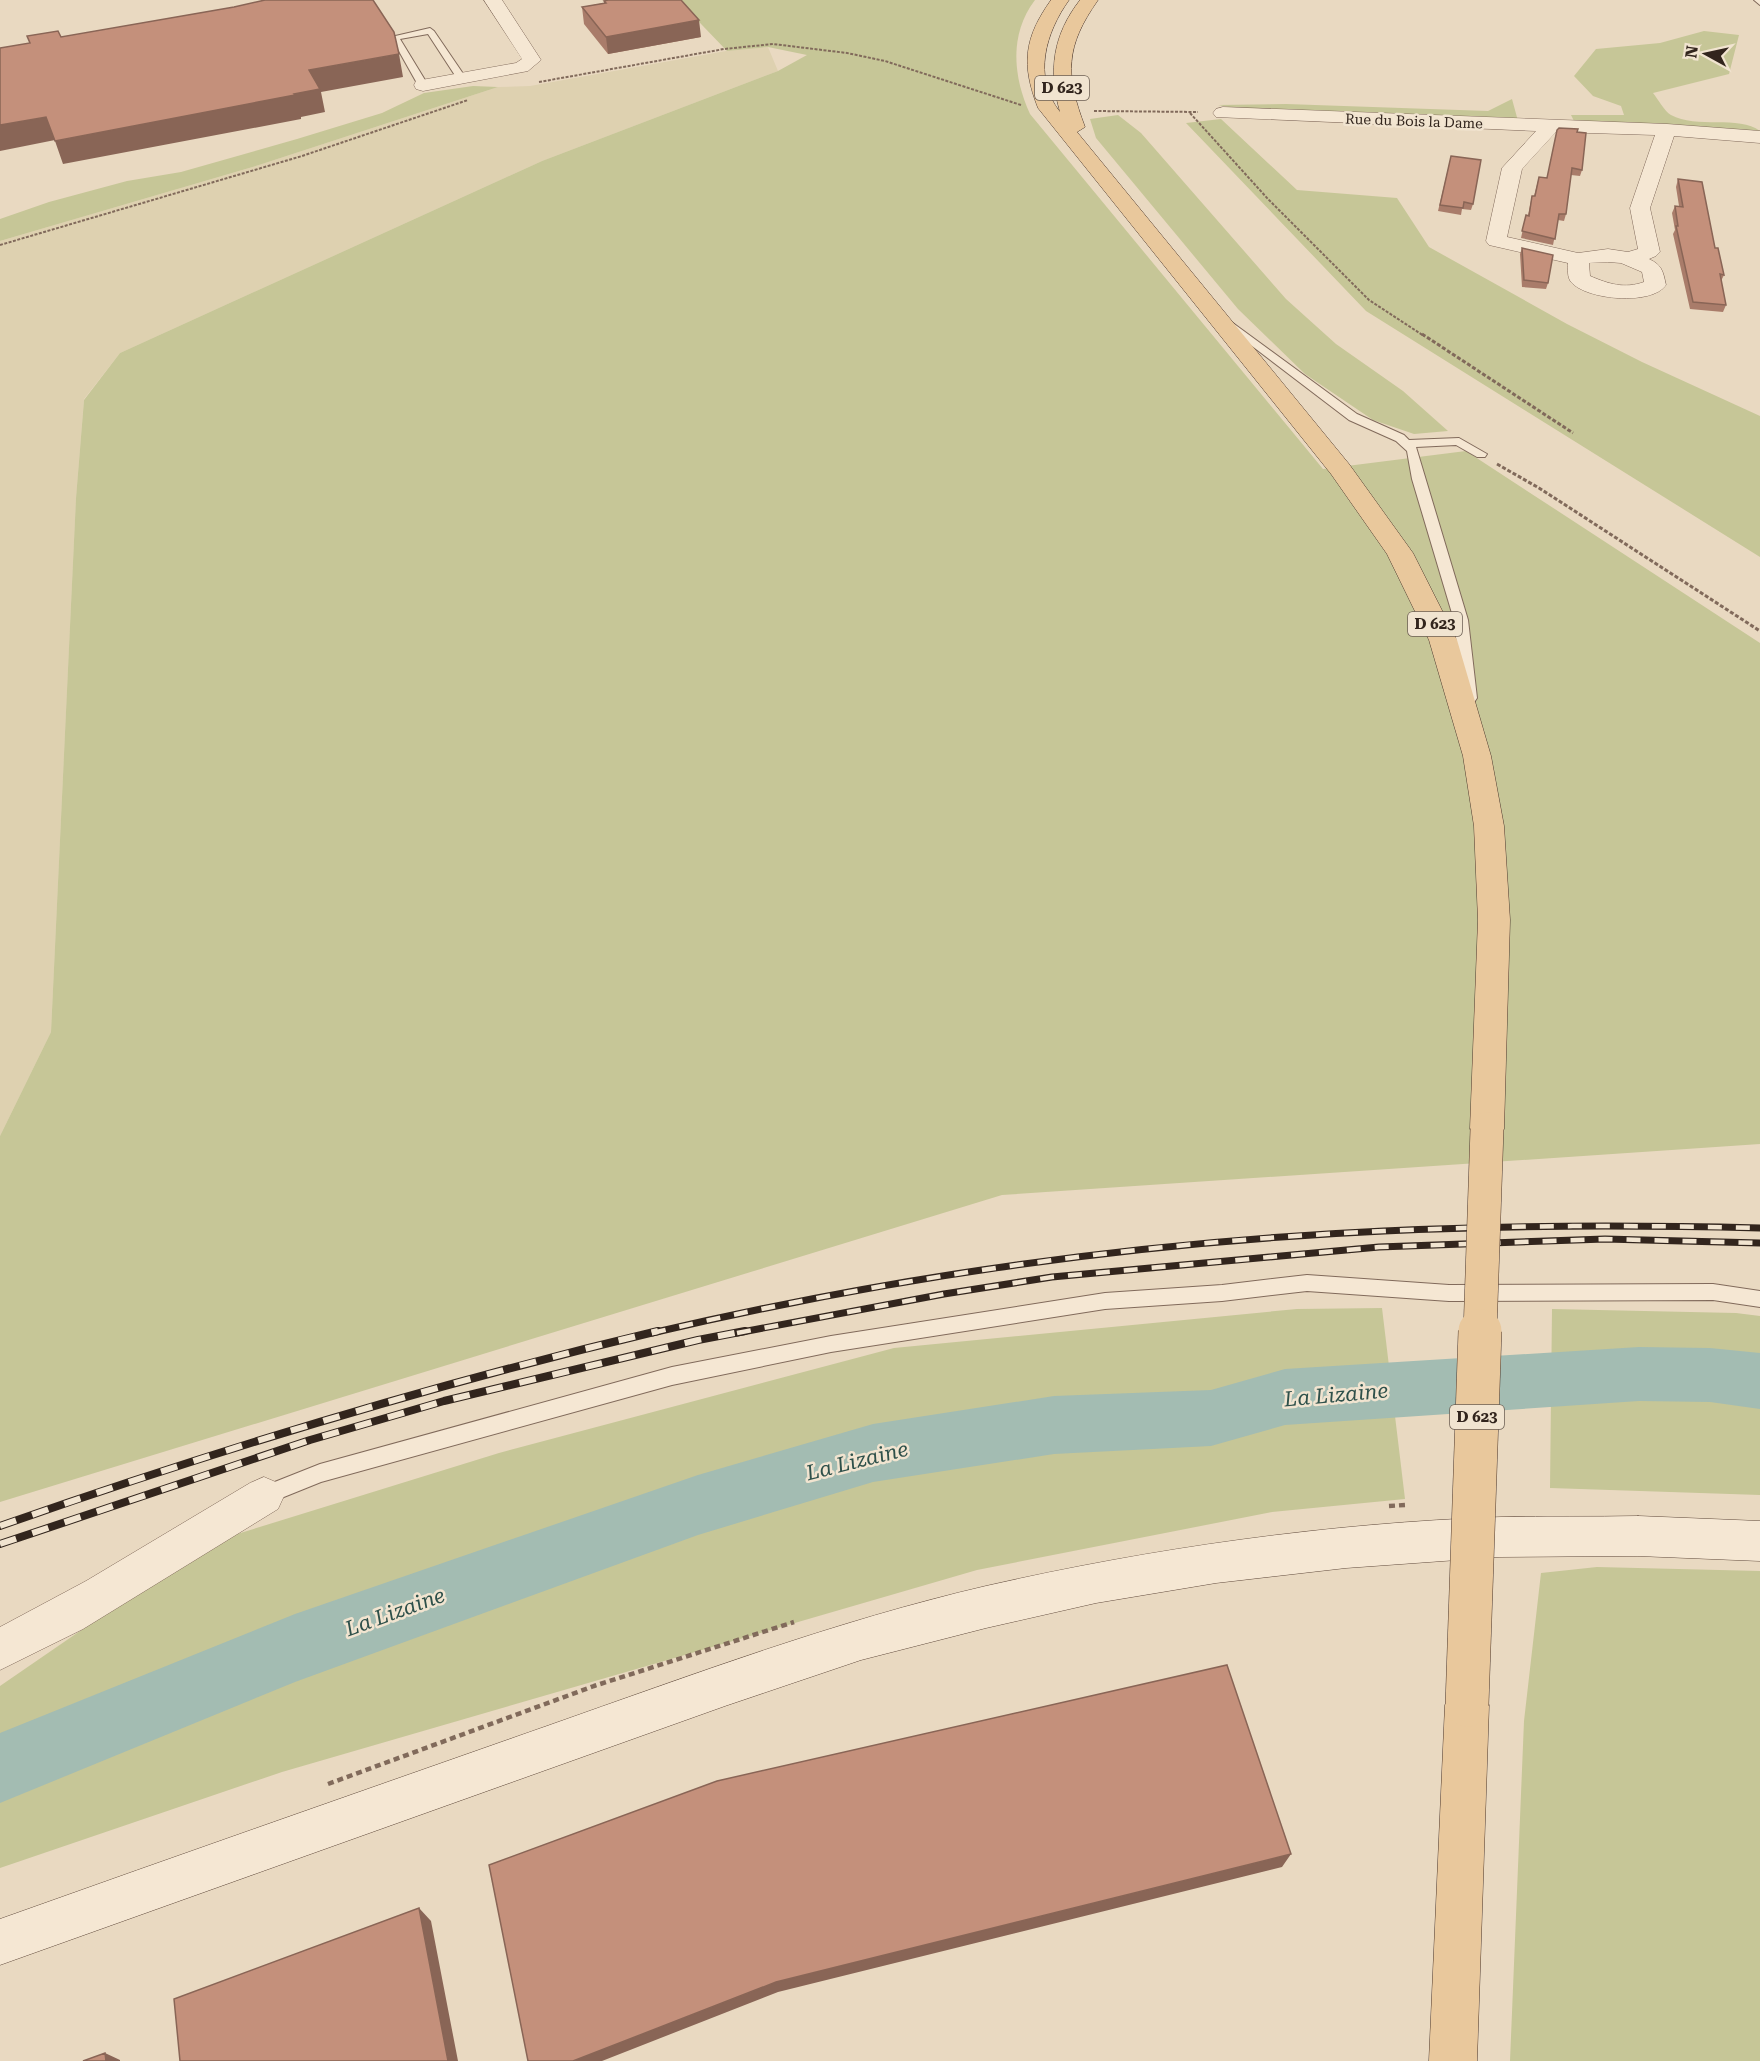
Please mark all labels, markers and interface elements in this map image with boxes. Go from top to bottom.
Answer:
north arrow [1676,24,1736,84]
text: N [1681,45,1702,59]
road number: D 623 [1035,76,1089,100]
street label: Rue du Bois la Dame [1345,111,1483,131]
road number: D 623 [1408,612,1462,636]
water label: La Lizaine [1282,1379,1389,1412]
road number: D 623 [1450,1405,1504,1429]
water label: La Lizaine [803,1437,910,1485]
water label: La Lizaine [341,1583,448,1641]

